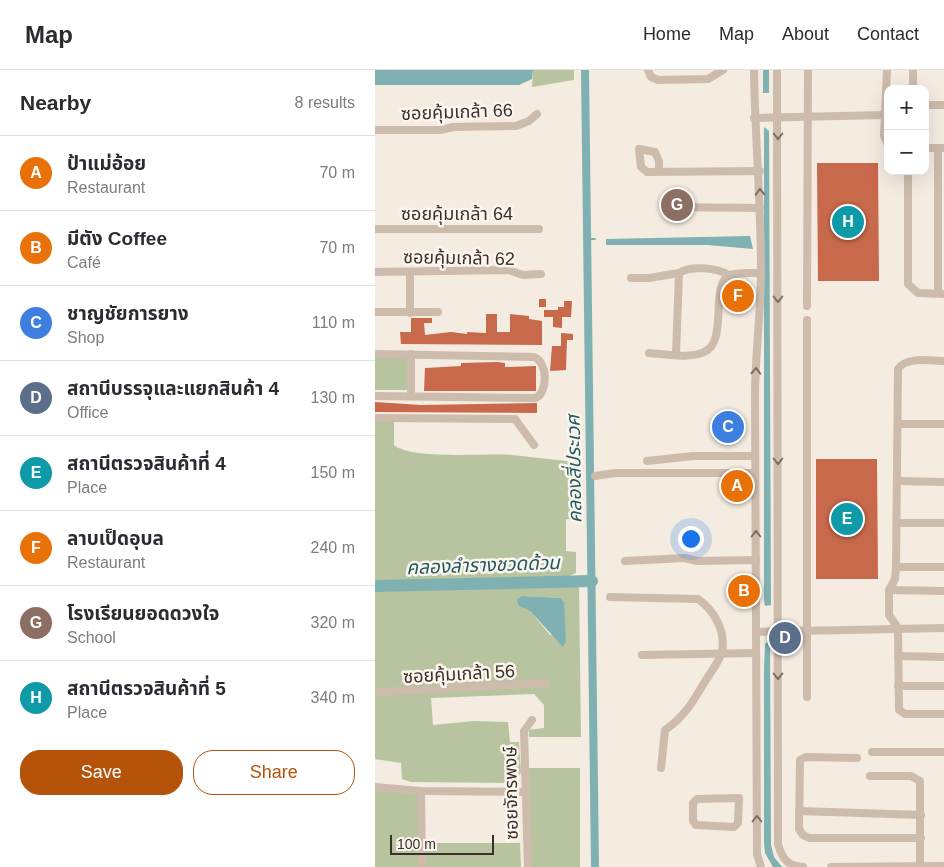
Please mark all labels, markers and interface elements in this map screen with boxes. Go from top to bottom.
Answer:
text: Map [25,21,73,48]
text: Home [643,24,691,44]
text: Map [719,24,754,44]
text: About [782,24,829,44]
text: Contact [857,24,919,44]
map controls [884,85,929,175]
button: + [884,85,929,130]
text: Nearby [20,91,91,114]
text: 8 results [295,94,355,111]
street label: ซอยคุ้มเกล้า 66 [401,100,513,125]
button: − [884,130,929,175]
one-way arrow [773,132,783,140]
text: ป้าแม่อ้อย [67,153,146,174]
text: A [30,164,42,181]
text: 70 m [319,164,355,181]
text: Restaurant [67,179,145,196]
pin: G [661,186,693,224]
one-way arrow [755,187,765,195]
pin: H [832,203,864,241]
street label: ซอยคุ้มเกล้า 64 [401,204,513,225]
text: มีตัง Coffee [67,228,167,249]
text: B [30,239,42,256]
text: 70 m [319,239,355,256]
street label: ซอยคุ้มเกล้า 62 [403,247,515,270]
text: Café [67,254,101,271]
pin: F [722,277,754,315]
one-way arrow [773,295,783,303]
text: ชาญชัยการยาง [67,303,189,324]
text: C [30,314,42,331]
text: 110 m [312,314,355,331]
text: Shop [67,329,104,346]
one-way arrow [751,367,762,375]
text: สถานีบรรจุและแยกสินค้า 4 [67,378,279,399]
text: D [30,389,42,406]
text: 130 m [311,389,355,406]
text: Office [67,404,109,421]
pin: C [712,408,744,446]
water label: คลองสี่ประเวศ [560,413,585,523]
text: สถานีตรวจสินค้าที่ 4 [67,453,226,474]
one-way arrow [773,458,783,465]
text: E [31,464,41,481]
text: 150 m [311,464,355,481]
pin: A [721,467,753,505]
text: Place [67,479,107,496]
pin: E [831,500,863,538]
your location [678,526,704,552]
text: ลาบเป็ดอุบล [67,528,164,549]
one-way arrow [751,530,761,538]
text: F [31,539,41,556]
text: 240 m [311,539,355,556]
water label: คลองลำรางชวดด้วน [406,552,561,578]
text: Restaurant [67,554,145,571]
pin: B [728,572,760,610]
text: โรงเรียนยอดดวงใจ [67,603,219,624]
text: G [30,614,42,631]
text: 320 m [311,614,355,631]
pin: D [769,619,801,657]
text: School [67,629,116,646]
street label: ซอยคุ้มเกล้า 56 [403,661,515,688]
one-way arrow [773,672,784,680]
text: สถานีตรวจสินค้าที่ 5 [67,678,226,699]
text: H [30,689,42,706]
text: 340 m [311,689,355,706]
text: Place [67,704,107,721]
street label: ซอยจักรพงษ์ [500,746,522,840]
button: Save [20,750,183,795]
button: Share [193,750,355,795]
one-way arrow [752,815,762,822]
scale bar [390,832,494,855]
text: 100 m [397,836,436,852]

